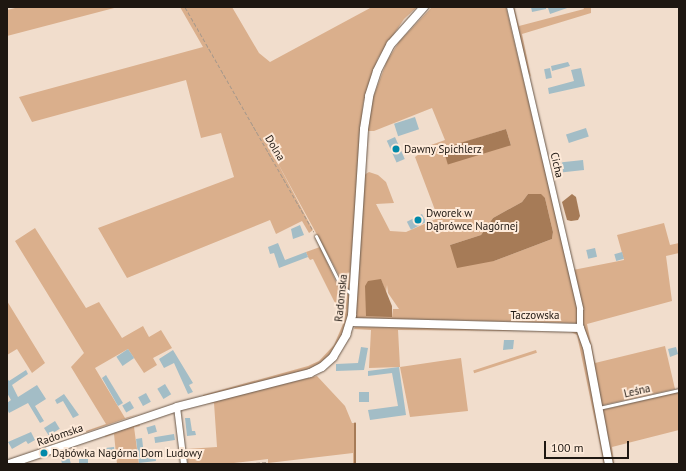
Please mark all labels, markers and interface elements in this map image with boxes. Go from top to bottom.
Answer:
street label: Dolna [262,133,288,163]
place label: Dawny Spichlerz [404,142,482,156]
marker: Dawny Spichlerz [391,144,401,154]
street label: Cicha [548,151,566,179]
place label: Dworek w Dąbrówce Nagórnej [426,207,518,233]
marker: Dworek w Dąbrówce Nagórnej [413,215,423,225]
street label: Radomska [332,273,350,323]
street label: Taczowska [510,308,560,322]
street label: Leśna [622,382,652,400]
street label: Radomska [35,421,85,449]
scale bar [546,433,631,459]
text: 100 m [551,440,584,455]
place label: Dąbówka Nagórna Dom Ludowy [52,446,202,460]
marker: Dąbówka Nagórna Dom Ludowy [39,448,49,458]

